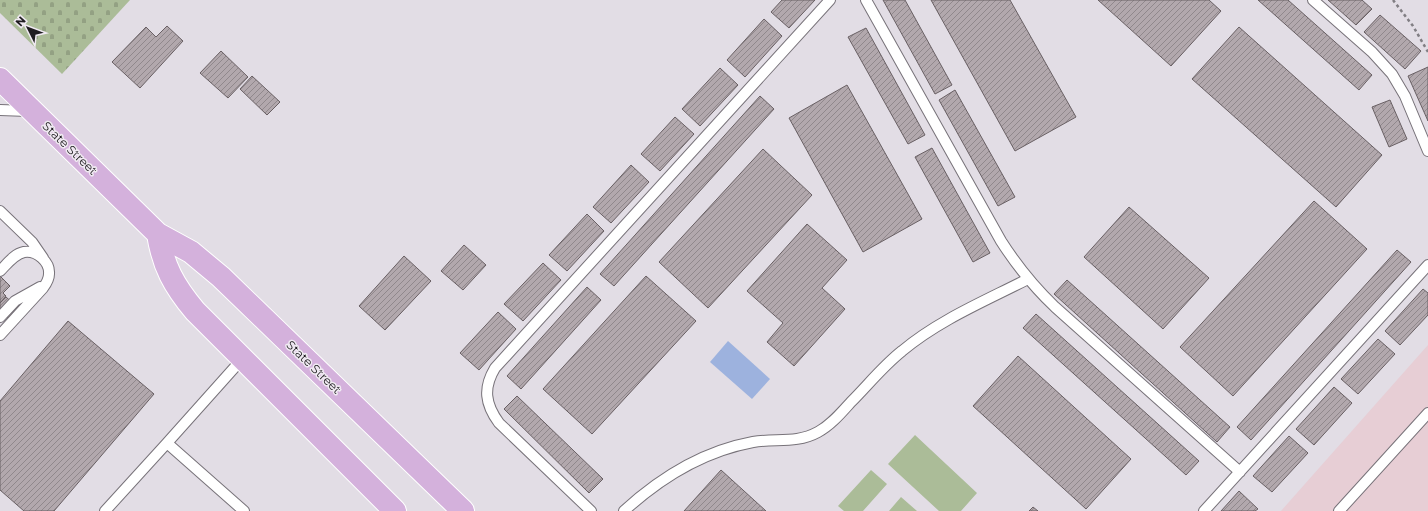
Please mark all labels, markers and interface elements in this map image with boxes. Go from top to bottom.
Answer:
north arrow [8,8,48,48]
text: N [12,13,29,29]
street label: State Street [39,118,101,178]
street label: State Street [283,337,345,397]

